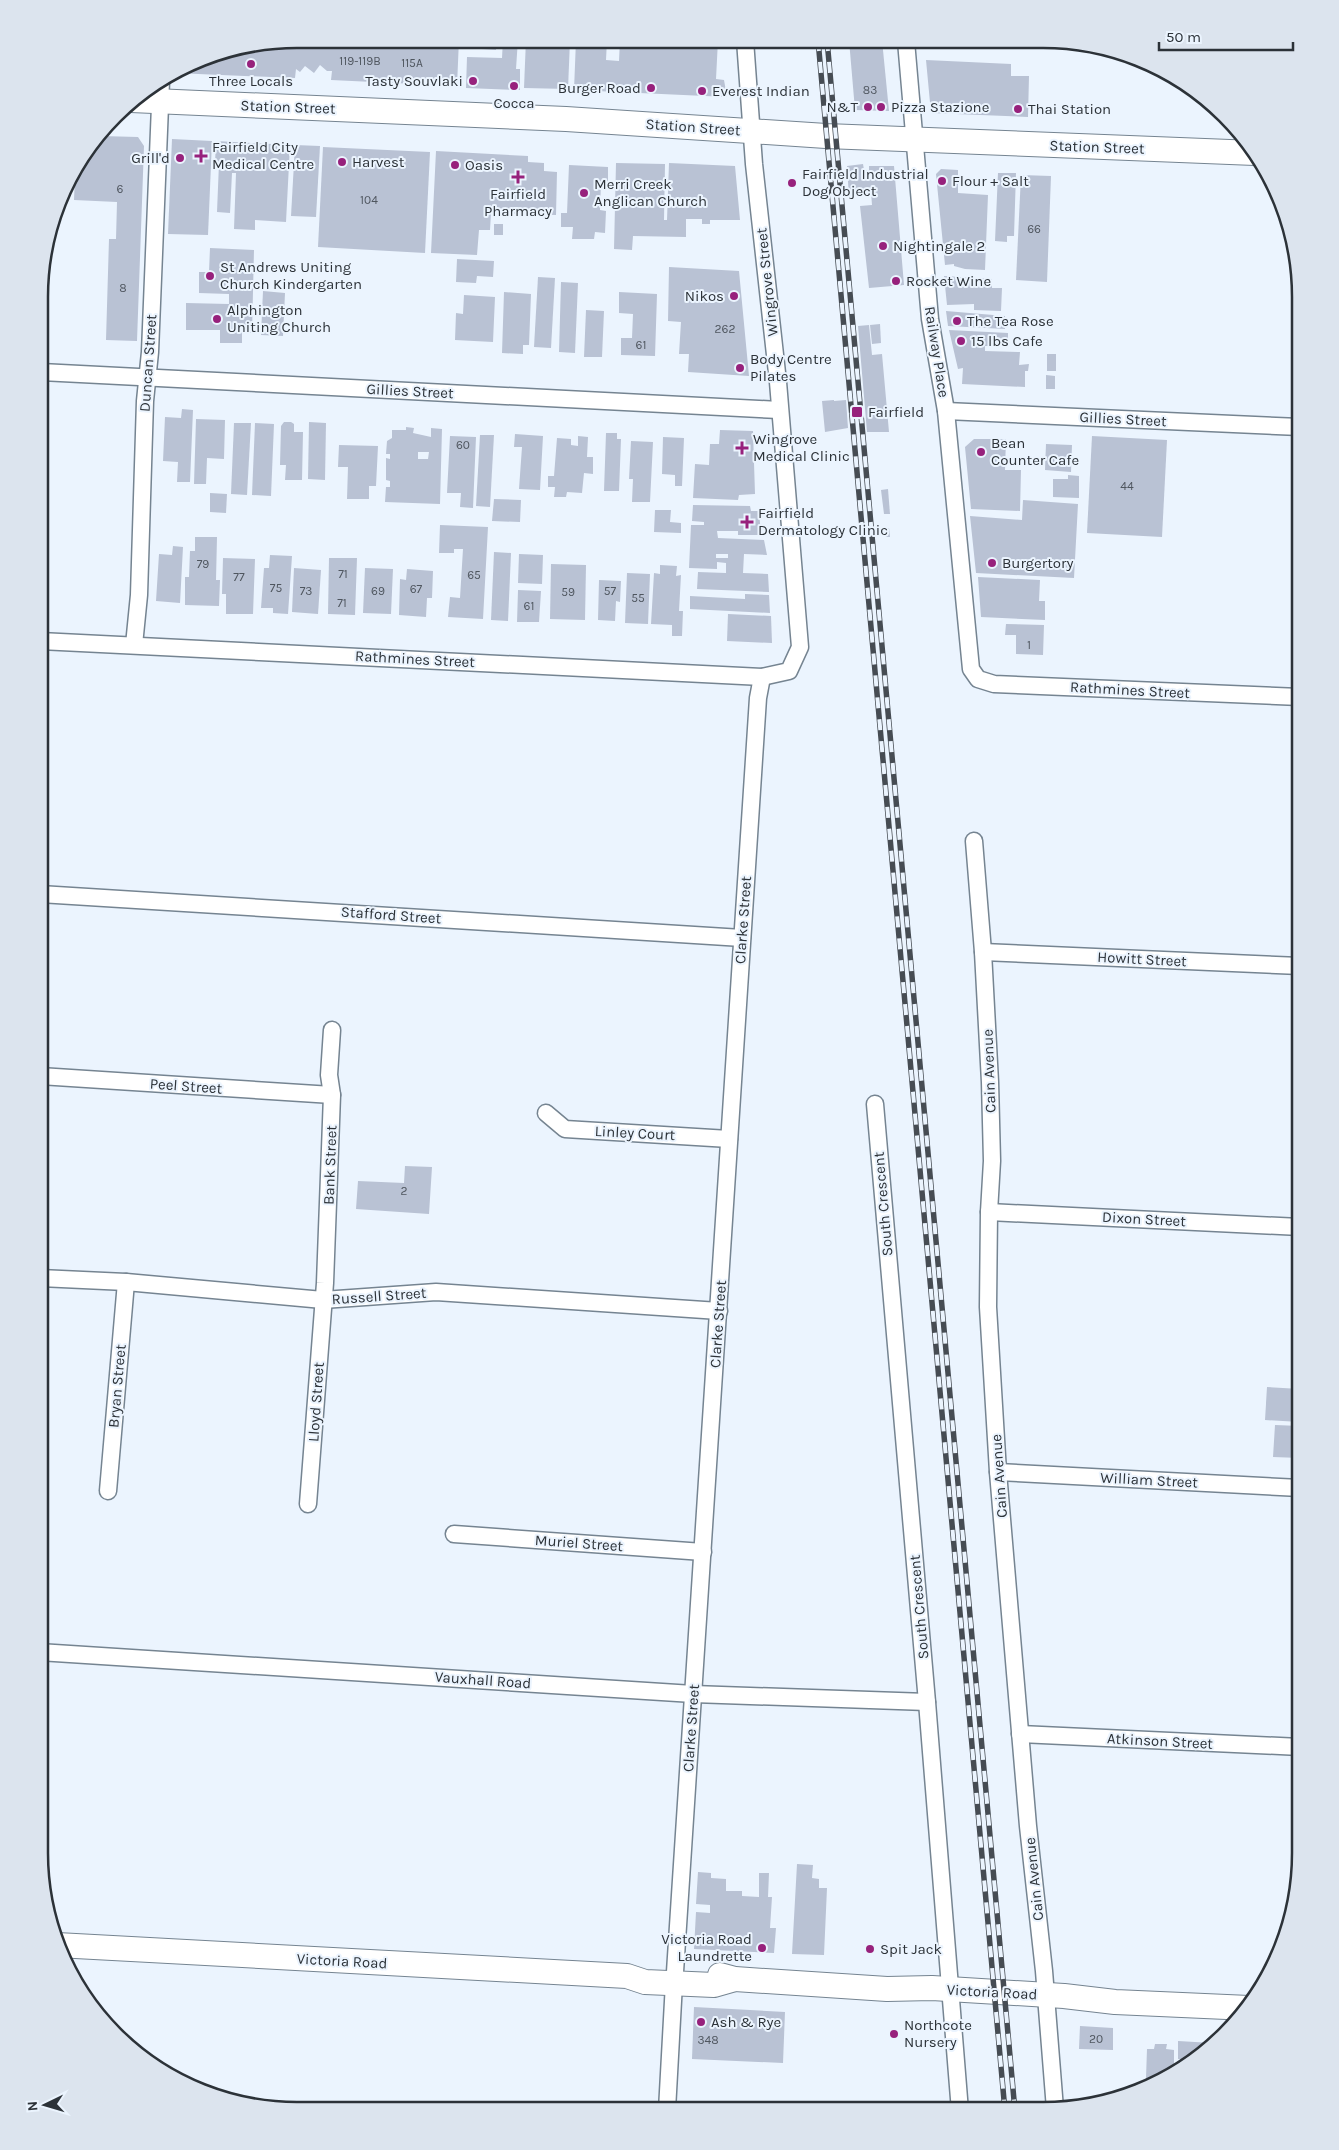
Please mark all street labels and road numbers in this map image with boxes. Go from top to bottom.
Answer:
street label: Station Street [240,96,336,118]
street label: Station Street [645,115,741,139]
street label: Station Street [1049,136,1145,158]
street label: Wingrove Street [752,227,782,337]
street label: Railway Place [921,305,953,399]
street label: Duncan Street [136,313,160,412]
street label: Gillies Street [366,380,454,402]
street label: Gillies Street [1079,408,1167,430]
street label: Rathmines Street [355,647,476,671]
street label: Rathmines Street [1070,678,1191,702]
street label: Clarke Street [731,875,755,965]
street label: Stafford Street [340,903,442,928]
street label: Howitt Street [1097,948,1188,970]
street label: Cain Avenue [979,1029,999,1113]
street label: Peel Street [149,1074,223,1098]
street label: Linley Court [594,1122,676,1144]
street label: Bank Street [320,1124,340,1205]
street label: South Crescent [869,1151,897,1257]
street label: Dixon Street [1102,1208,1187,1230]
street label: Clarke Street [706,1279,730,1369]
street label: Russell Street [331,1284,427,1308]
street label: Bryan Street [104,1343,130,1429]
street label: Lloyd Street [304,1361,328,1443]
street label: Cain Avenue [987,1434,1011,1518]
street label: William Street [1100,1468,1199,1492]
street label: Muriel Street [534,1531,624,1555]
street label: South Crescent [905,1554,933,1660]
street label: Vauxhall Road [434,1668,532,1692]
street label: Clarke Street [679,1683,703,1773]
street label: Atkinson Street [1107,1729,1214,1753]
street label: Cain Avenue [1021,1836,1047,1922]
street label: Victoria Road [296,1950,388,1972]
street label: Victoria Road [946,1981,1038,2003]

